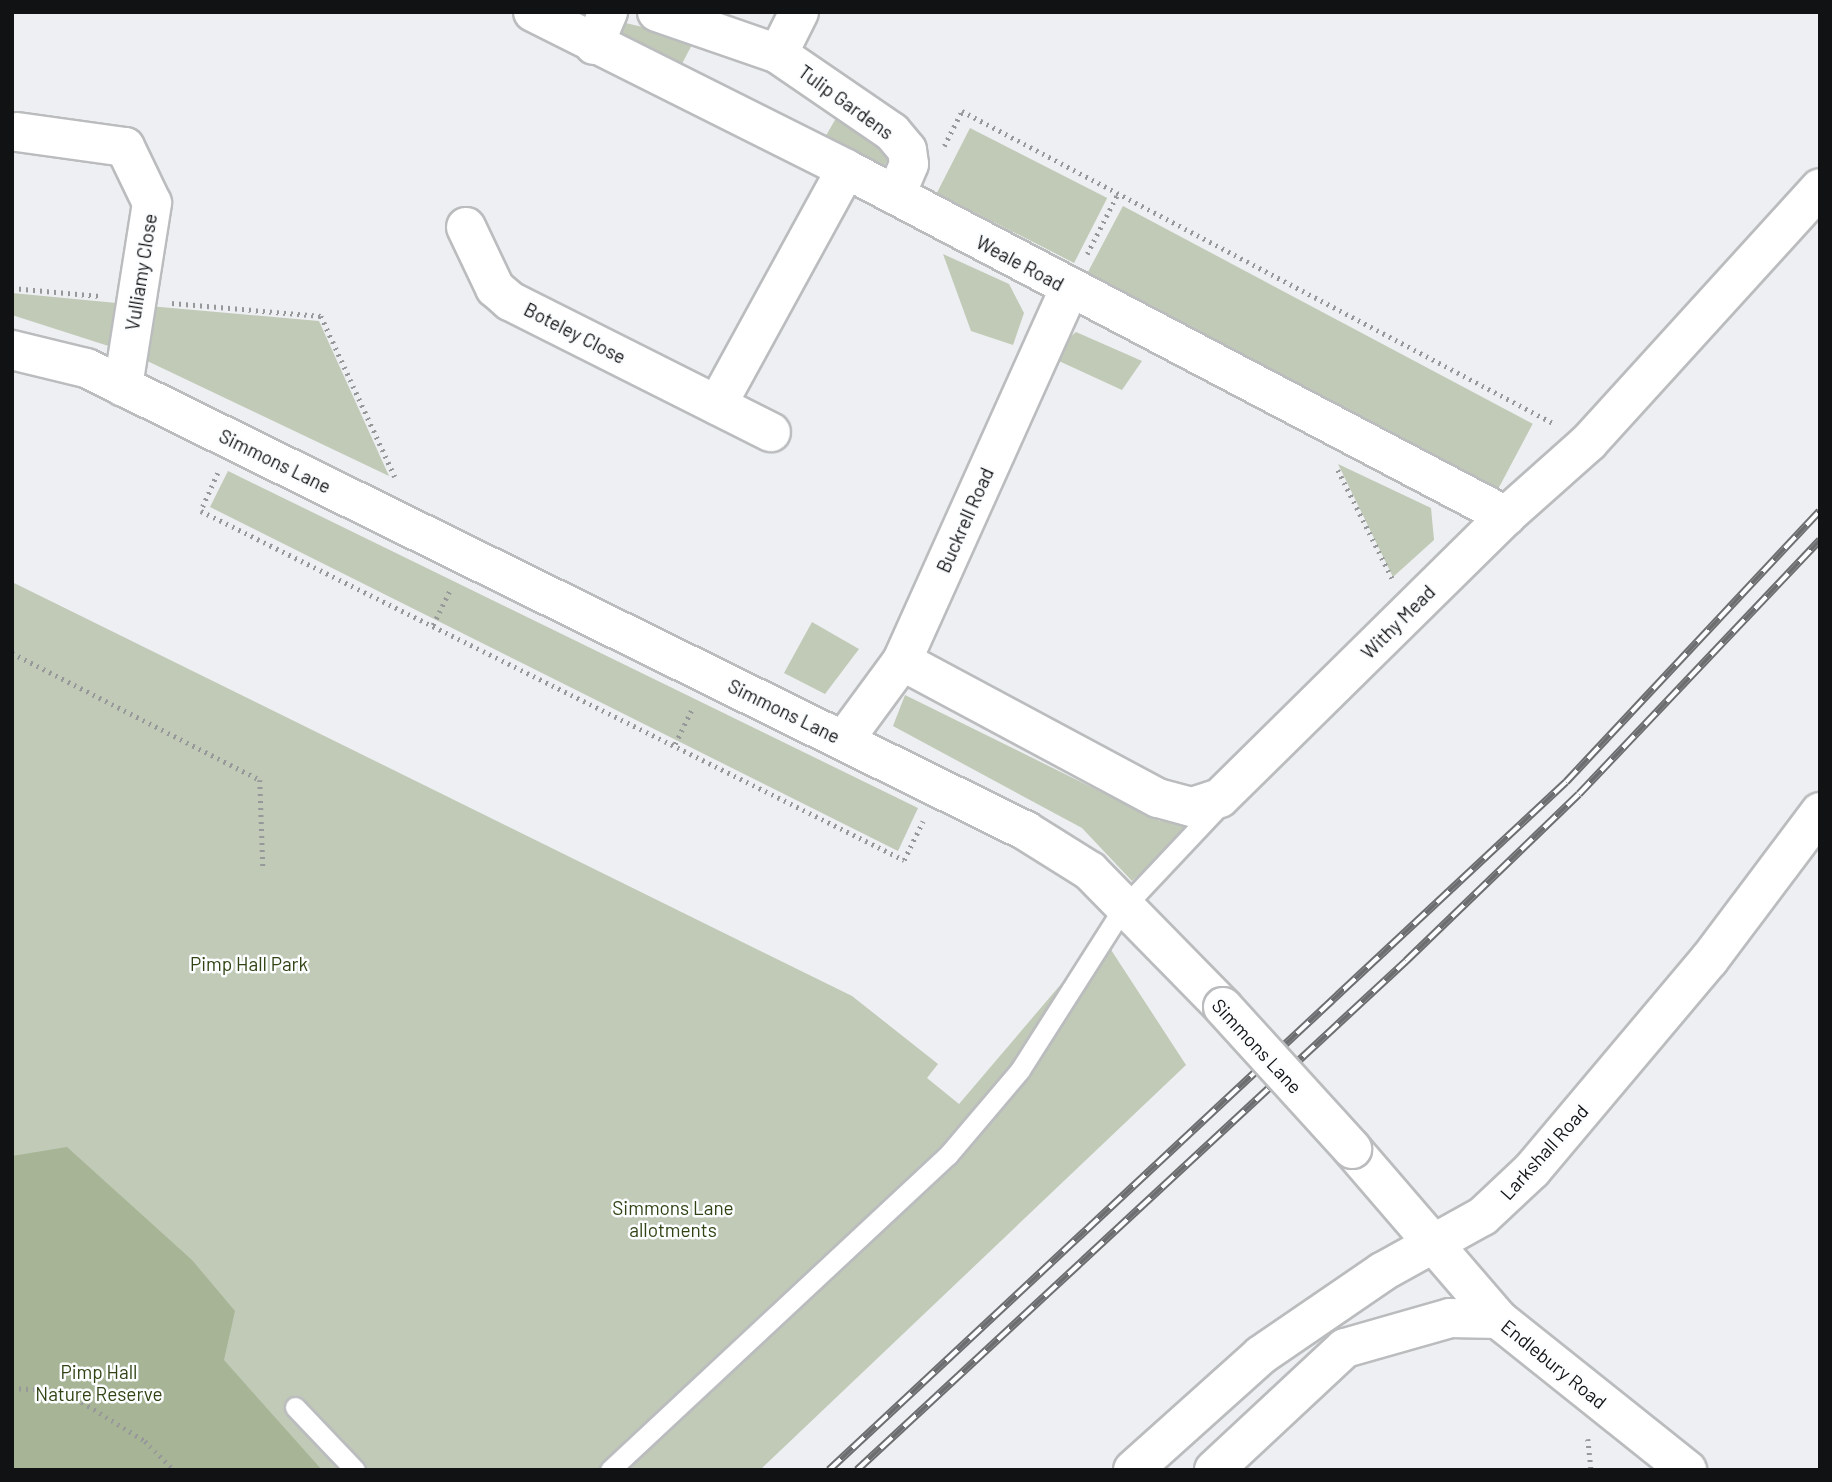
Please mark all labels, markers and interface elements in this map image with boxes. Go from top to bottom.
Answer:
street label: Tulip Gardens [794,60,898,144]
street label: Vulliamy Close [120,212,162,332]
street label: Weale Road [972,230,1068,296]
street label: Boteley Close [520,298,630,368]
street label: Simmons Lane [215,424,335,498]
street label: Buckrell Road [932,464,998,576]
street label: Withy Mead [1356,580,1440,664]
street label: Simmons Lane [724,674,844,748]
park label: Pimp Hall Park [190,953,308,975]
street label: Simmons Lane [1207,994,1307,1098]
street label: Larkshall Road [1495,1100,1593,1204]
park label: Simmons Lane allotments [612,1197,734,1241]
street label: Endlebury Road [1497,1315,1611,1413]
park label: Pimp Hall Nature Reserve [35,1361,163,1405]

